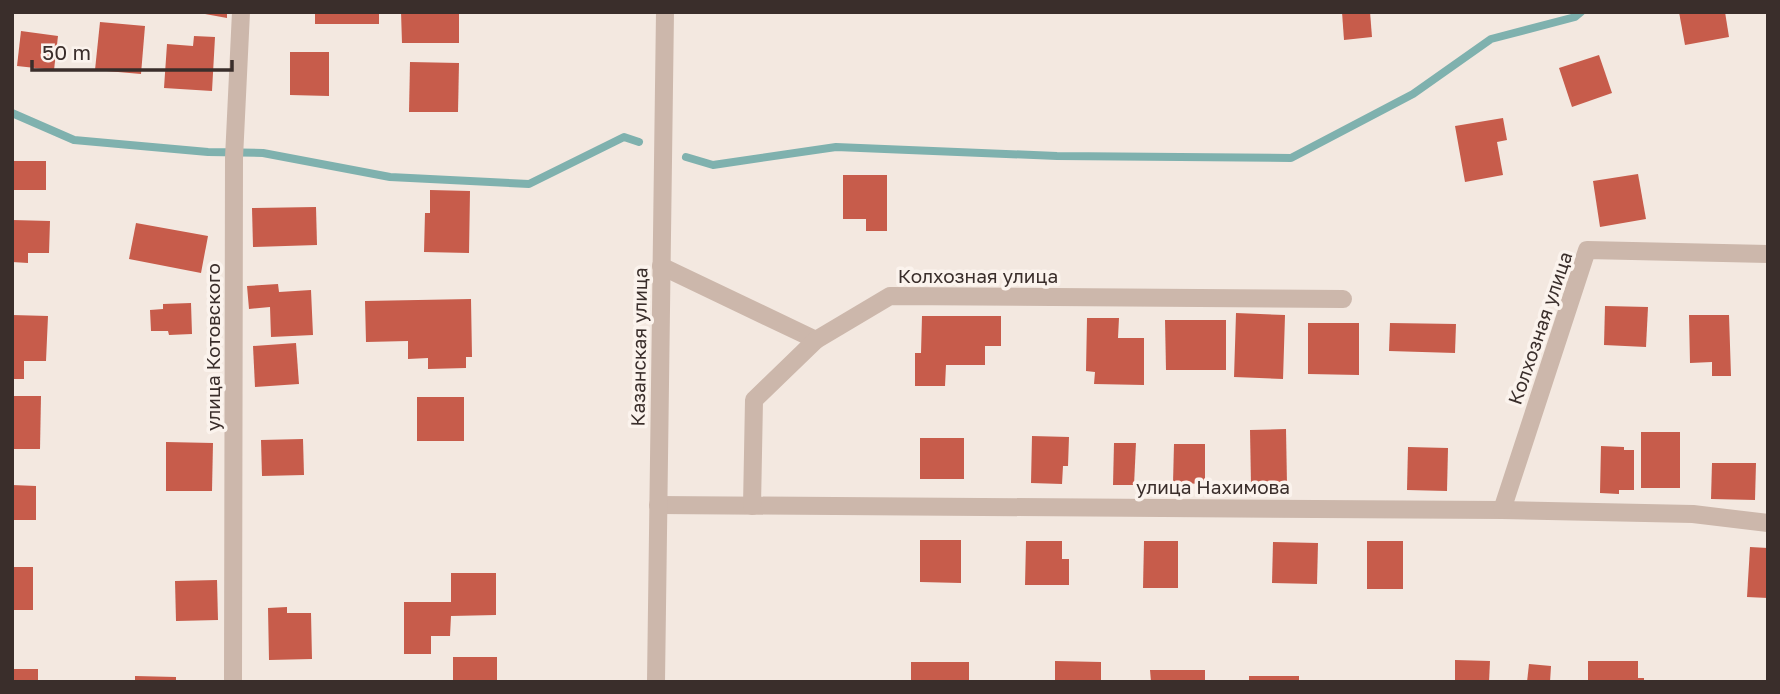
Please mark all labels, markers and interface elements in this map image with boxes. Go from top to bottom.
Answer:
scale bar [32,28,231,72]
text: 50 m [42,39,91,65]
street label: Колхозная улица [1503,248,1576,407]
street label: улица Котовского [201,263,224,431]
street label: Колхозная улица [898,264,1058,287]
street label: Казанская улица [626,267,651,427]
street label: улица Нахимова [1136,475,1290,498]

